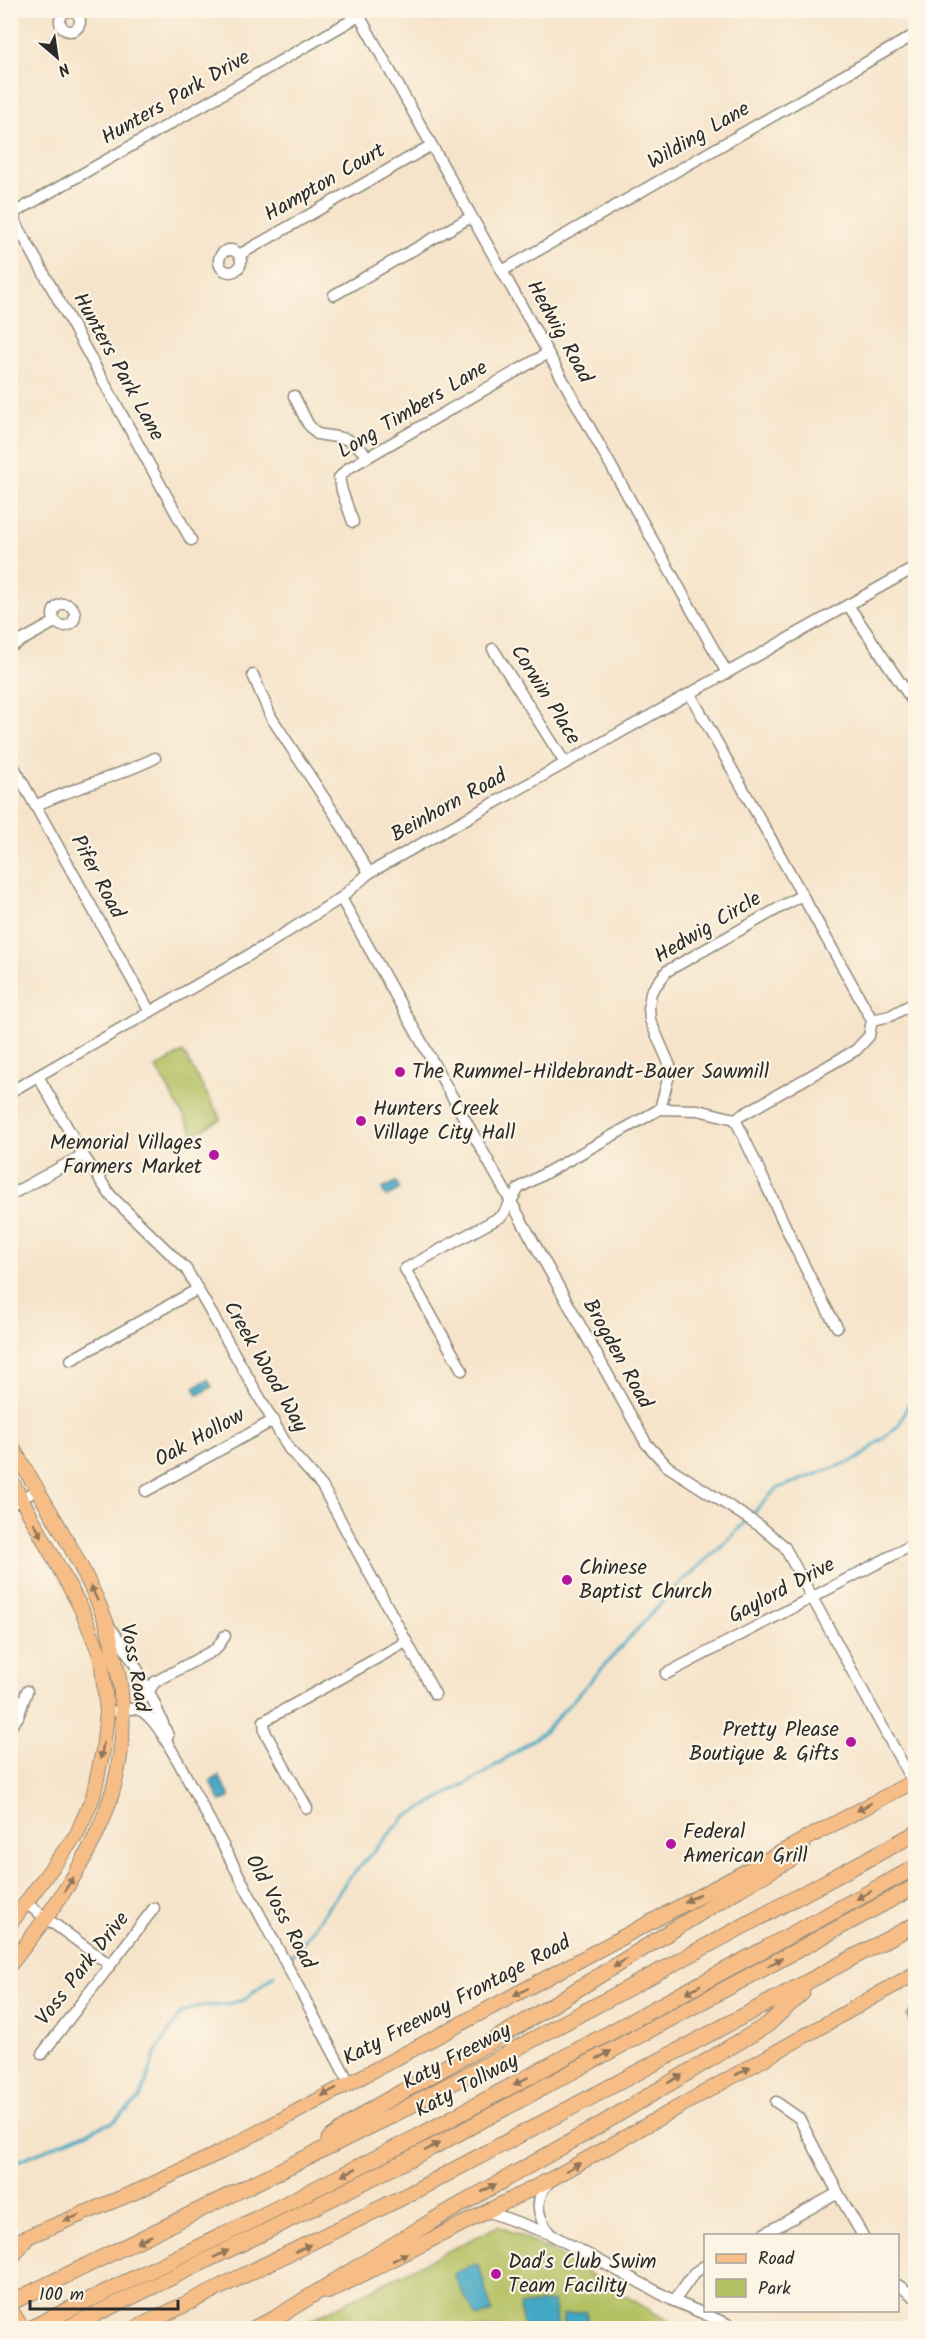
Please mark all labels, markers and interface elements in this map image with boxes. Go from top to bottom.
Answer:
north arrow [27,27,87,87]
street label: Hunters Park Drive [95,42,257,154]
text: N [53,55,74,82]
street label: Wilding Lane [642,93,757,179]
street label: Hampton Court [258,134,393,231]
street label: Hedwig Road [517,274,601,390]
street label: Hunters Park Lane [63,287,173,448]
street label: Long Timbers Lane [332,352,495,468]
street label: Corwin Place [501,638,589,752]
street label: Beinhorn Road [385,760,514,852]
street label: Pifer Road [61,829,133,925]
street label: Hedwig Circle [648,883,768,973]
place label: The Rummel-Hildebrandt-Bauer Sawmill [412,1056,769,1089]
marker: The Rummel-Hildebrandt-Bauer Sawmill [393,1065,407,1079]
place label: Hunters Creek Village City Hall [373,1093,515,1150]
marker: Hunters Creek Village City Hall [354,1114,368,1128]
place label: Memorial Villages Farmers Market [50,1127,203,1184]
marker: Memorial Villages Farmers Market [207,1148,221,1162]
street label: Brogden Road [573,1293,661,1416]
street label: Creek Wood Way [214,1295,316,1439]
street label: Oak Hollow [149,1399,252,1476]
one-way arrow [33,1522,43,1539]
street label: Gaylord Drive [723,1549,842,1633]
place label: Chinese Baptist Church [579,1552,712,1609]
marker: Chinese Baptist Church [560,1573,574,1587]
one-way arrow [89,1584,98,1602]
street label: Voss Road [110,1621,158,1715]
place label: Pretty Please Boutique & Gifts [689,1714,840,1771]
marker: Pretty Please Boutique & Gifts [844,1735,858,1749]
one-way arrow [97,1742,106,1761]
one-way arrow [855,1802,872,1812]
place label: Federal American Grill [683,1816,808,1873]
marker: Federal American Grill [664,1837,678,1851]
street label: Old Voss Road [236,1849,324,1976]
one-way arrow [63,1876,75,1892]
one-way arrow [855,1890,872,1900]
one-way arrow [683,1893,700,1903]
street label: Voss Park Drive [28,1904,139,2033]
street label: Katy Freeway Frontage Road [339,1930,575,2072]
one-way arrow [612,1957,628,1968]
one-way arrow [767,1957,784,1967]
one-way arrow [684,1984,701,1994]
one-way arrow [512,1987,529,1997]
street label: Katy Freeway [398,2018,516,2096]
street label: Katy Tollway [409,2045,525,2127]
one-way arrow [596,2050,613,2060]
one-way arrow [734,2066,751,2076]
one-way arrow [667,2074,684,2084]
one-way arrow [513,2076,530,2086]
one-way arrow [320,2087,337,2097]
one-way arrow [424,2142,441,2152]
one-way arrow [565,2161,581,2172]
one-way arrow [340,2167,357,2177]
one-way arrow [481,2183,498,2193]
one-way arrow [63,2213,81,2223]
one-way arrow [136,2234,153,2243]
legend [704,2234,899,2312]
one-way arrow [294,2243,311,2252]
text: Road [758,2245,795,2274]
place label: Dad's Club Swim Team Facility [508,2246,657,2303]
one-way arrow [212,2250,229,2259]
one-way arrow [391,2252,408,2261]
marker: Dad's Club Swim Team Facility [489,2267,503,2281]
scale bar [30,2273,178,2311]
text: Park [758,2275,791,2304]
text: 100 m [39,2281,84,2310]

